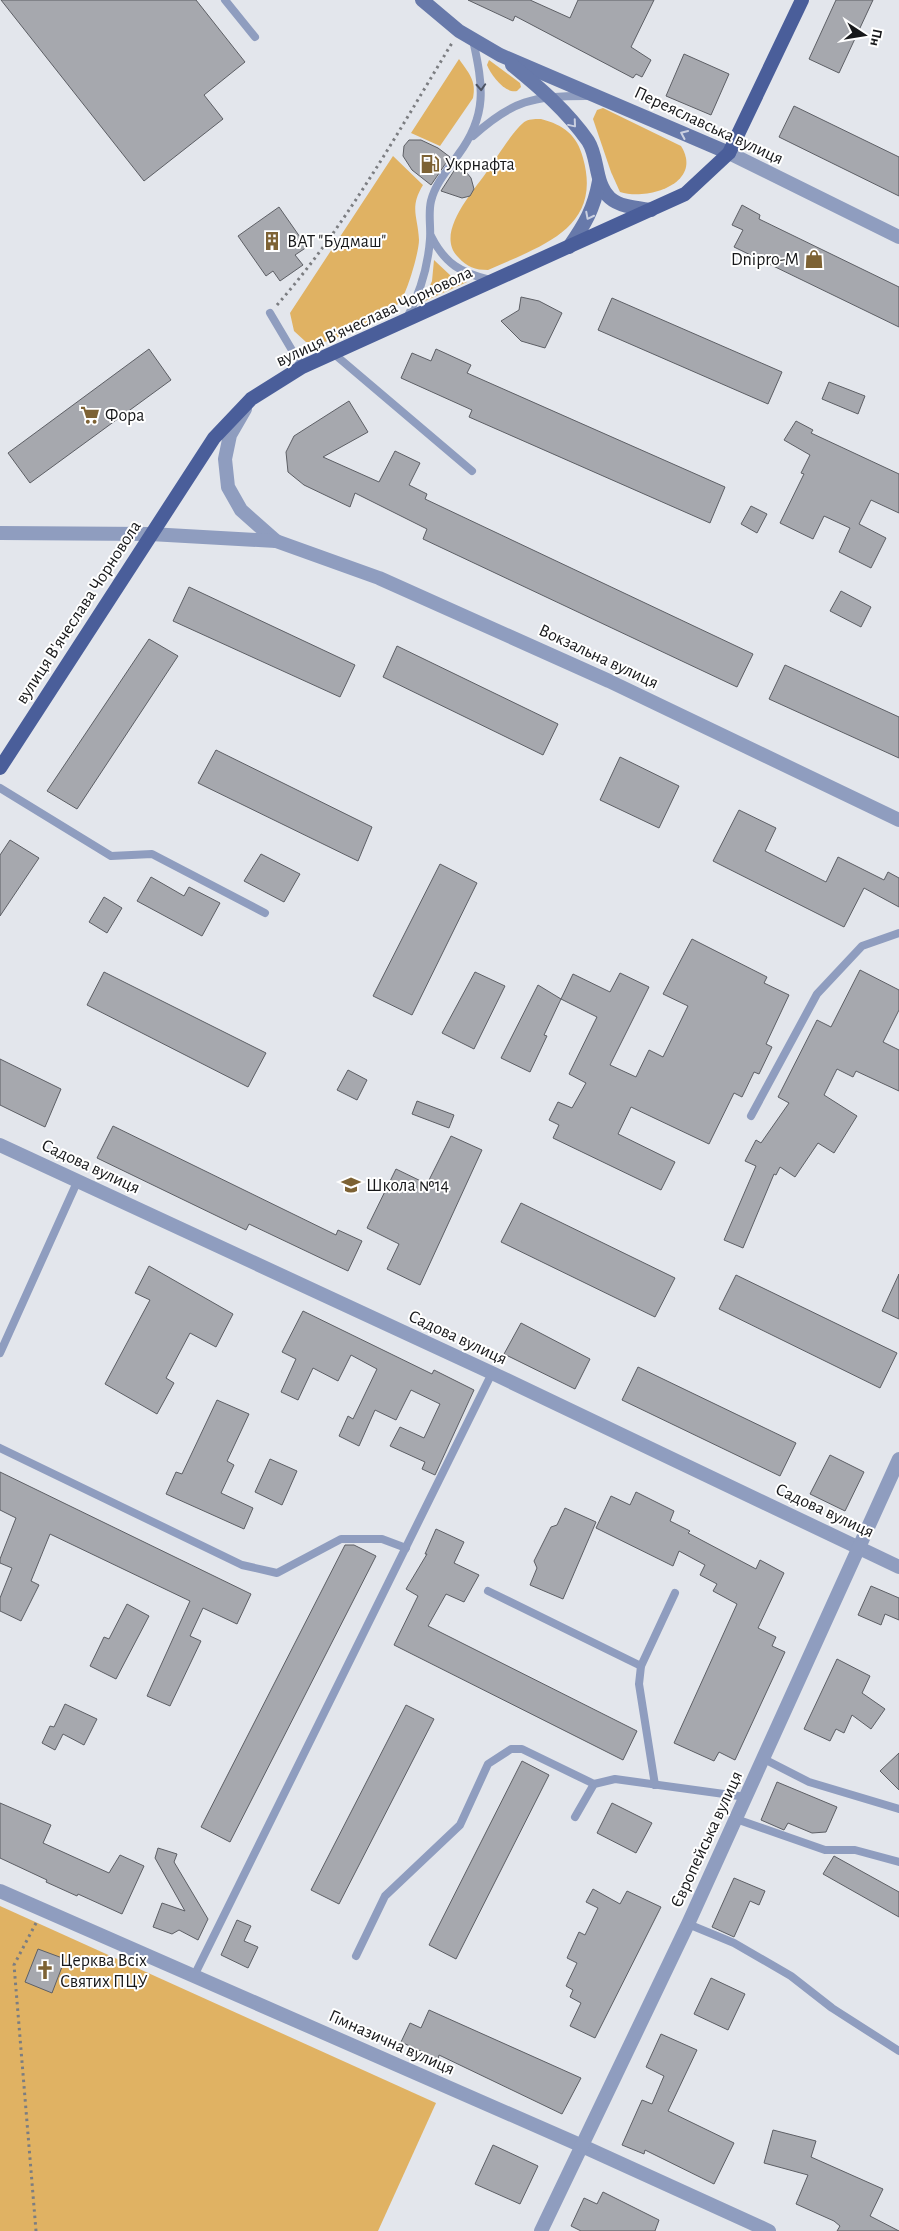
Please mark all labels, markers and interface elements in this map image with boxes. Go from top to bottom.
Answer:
north arrow [839,10,889,60]
text: Пн [867,28,884,47]
street label: Переяславська вулиця [631,83,786,168]
one-way arrow [475,84,486,92]
one-way arrow [567,118,576,127]
one-way arrow [680,129,689,140]
fuel station icon: Укрнафта [419,153,441,175]
place label: Укрнафта [445,156,515,174]
one-way arrow [585,211,595,220]
building icon: ВАТ "Будмаш" [261,230,283,252]
place label: ВАТ "Будмаш" [287,233,386,251]
shop icon: Dnipro-M [803,248,825,270]
place label: Dnipro-M [731,251,799,269]
street label: вулиця В'ячеслава Чорновола [273,263,476,370]
supermarket icon: Фора [79,404,101,426]
place label: Фора [105,407,145,425]
street label: вулиця В'ячеслава Чорновола [13,518,145,707]
street label: Вокзальна вулиця [536,621,661,693]
street label: Садова вулиця [38,1136,143,1198]
school or university icon: Школа №14 [340,1174,362,1196]
place label: Школа №14 [366,1177,450,1195]
street label: Садова вулиця [405,1307,510,1369]
street label: Садова вулиця [772,1480,877,1542]
street label: Європейська вулиця [667,1768,746,1910]
place label: Церква Всіх Святих ПЦУ [60,1952,148,1991]
church icon: Церква Всіх Святих ПЦУ [34,1959,56,1981]
street label: Гімназична вулиця [326,2007,457,2079]

